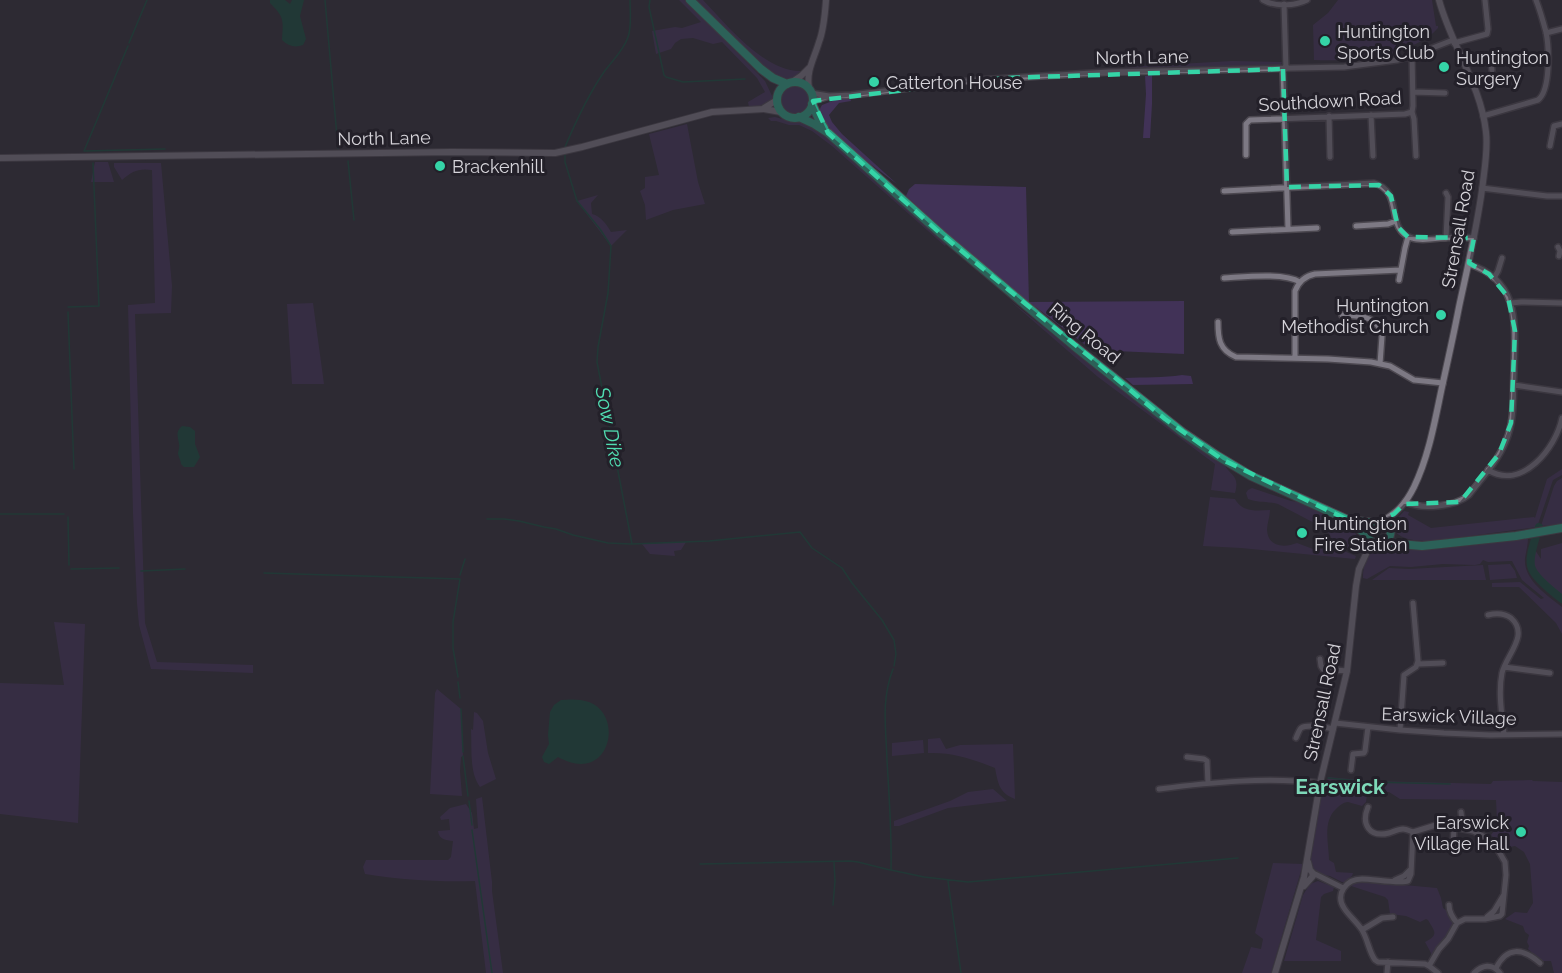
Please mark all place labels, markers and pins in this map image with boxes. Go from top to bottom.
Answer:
place label: Huntington Sports Club [1337,21,1434,63]
marker: Huntington Sports Club [1318,34,1332,48]
place label: Huntington Surgery [1456,47,1549,89]
marker: Huntington Surgery [1437,60,1451,74]
place label: Catterton House [886,72,1023,93]
marker: Catterton House [867,75,881,89]
place label: Brackenhill [452,156,544,177]
marker: Brackenhill [433,159,447,173]
place label: Huntington Methodist Church [1281,295,1429,337]
marker: Huntington Methodist Church [1434,308,1448,322]
place label: Huntington Fire Station [1314,513,1407,555]
marker: Huntington Fire Station [1295,526,1309,540]
place label: Earswick Village Hall [1414,812,1509,854]
marker: Earswick Village Hall [1514,825,1528,839]

